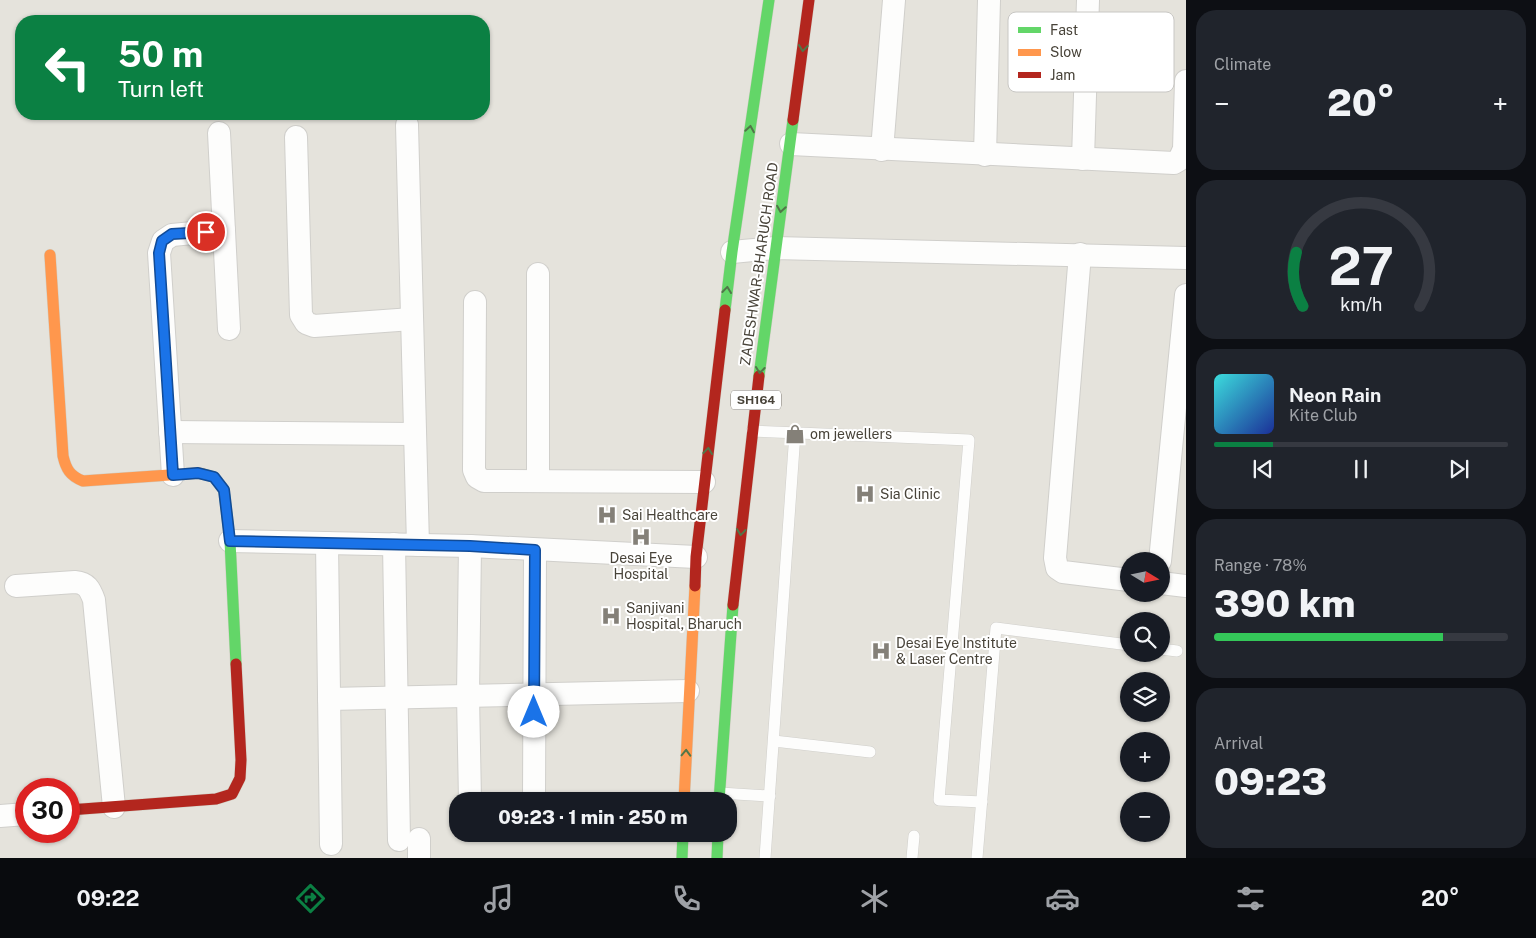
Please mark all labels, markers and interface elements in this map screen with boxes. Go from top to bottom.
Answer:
legend [1008,12,1174,92]
text: Fast [1050,22,1078,38]
text: 50 m [118,34,203,75]
icon: left [35,35,100,100]
text: Slow [1050,44,1082,60]
one-way arrow [798,45,809,53]
text: Climate [1214,55,1271,74]
text: Jam [1050,67,1075,83]
text: Turn left [118,76,204,102]
text: 20° [1327,80,1395,125]
text: − [1214,87,1230,120]
text: + [1492,87,1508,120]
one-way arrow [744,124,755,132]
street label: ZADESHWAR-BHARUCH ROAD [737,161,781,367]
one-way arrow [776,205,786,214]
pin [185,211,227,253]
icon: arrive [192,218,220,246]
text: 27 [1328,236,1394,297]
one-way arrow [721,285,732,293]
text: km/h [1340,294,1382,315]
one-way arrow [755,367,766,375]
text: Neon Rain [1289,384,1381,406]
road number: SH164 [731,390,781,410]
text: Kite Club [1289,406,1357,425]
shop icon: om jewellers [784,423,806,445]
place label: om jewellers [810,426,892,442]
one-way arrow [702,447,713,455]
icon: previous [1249,455,1277,483]
icon: pause [1347,455,1375,483]
icon: next [1445,455,1473,483]
hospital icon: Sia Clinic [854,483,876,505]
place label: Sia Clinic [880,486,941,502]
hospital icon: Sai Healthcare [596,504,618,526]
place label: Sai Healthcare [622,507,718,523]
hospital icon: Desai Eye Hospital [630,526,652,548]
one-way arrow [736,528,747,536]
place label: Desai Eye Hospital [609,550,673,582]
north arrow [1120,552,1170,602]
map controls [1120,552,1170,842]
text: Range · 78% [1214,556,1307,575]
text: 390 km [1214,581,1356,626]
place label: Sanjivani Hospital, Bharuch [626,600,742,632]
hospital icon: Sanjivani Hospital, Bharuch [600,605,622,627]
button: search [1120,612,1170,662]
place label: Desai Eye Institute & Laser Centre [896,635,1017,667]
hospital icon: Desai Eye Institute & Laser Centre [870,640,892,662]
button: layers [1120,672,1170,722]
position arrow [507,685,559,737]
button: + [1120,732,1170,782]
text: Arrival [1214,734,1263,753]
one-way arrow [681,748,691,756]
text: 09:23 [1214,759,1327,804]
speed limit sign: 30 [15,778,80,843]
button: − [1120,792,1170,842]
text: 09:23 · 1 min · 250 m [498,806,688,828]
icon: directions [293,881,328,916]
icon: music [481,881,516,916]
icon: phone [669,881,704,916]
icon: climate [857,881,892,916]
icon: car [1045,881,1080,916]
icon: filters [1233,881,1268,916]
text: 09:22 [77,885,139,911]
text: 20° [1421,885,1459,911]

